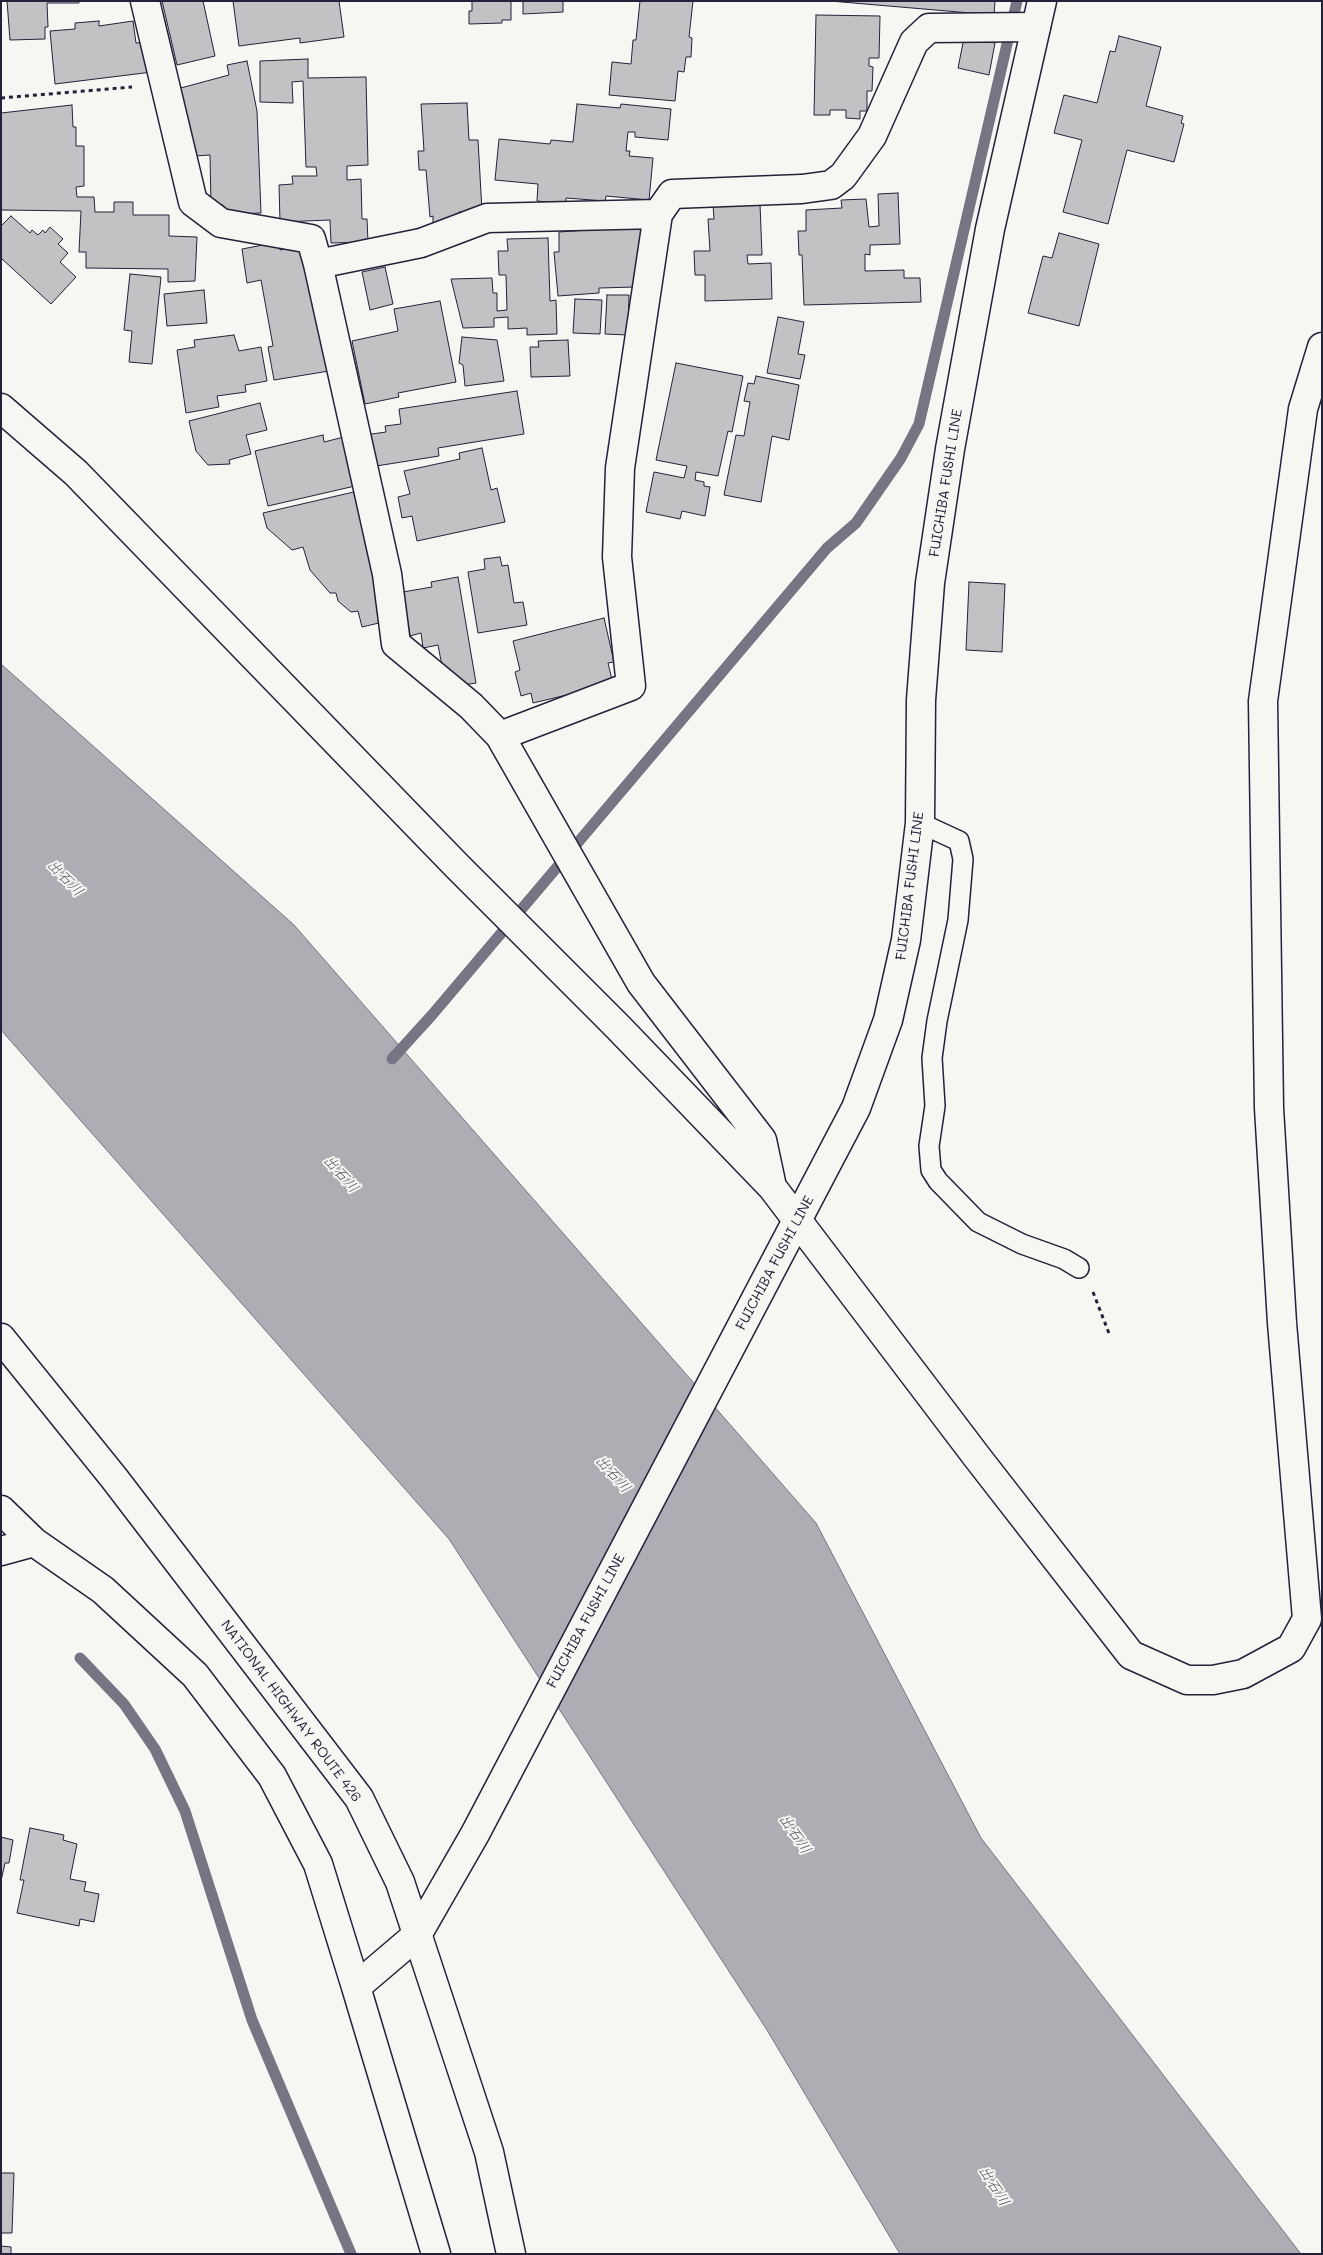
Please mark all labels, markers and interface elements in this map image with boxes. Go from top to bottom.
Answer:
street label: FUICHIBA FUSHI LINE [926,408,966,558]
street label: FUICHIBA FUSHI LINE [893,811,927,961]
water label: 出石川 [43,856,87,900]
water label: 出石川 [319,1151,363,1197]
street label: FUICHIBA FUSHI LINE [732,1193,818,1333]
water label: 出石川 [591,1451,635,1497]
street label: FUICHIBA FUSHI LINE [543,1551,629,1691]
street label: NATIONAL HIGHWAY ROUTE 426 [217,1617,365,1805]
water label: 出石川 [775,1810,815,1858]
water label: 出石川 [974,2162,1014,2210]

